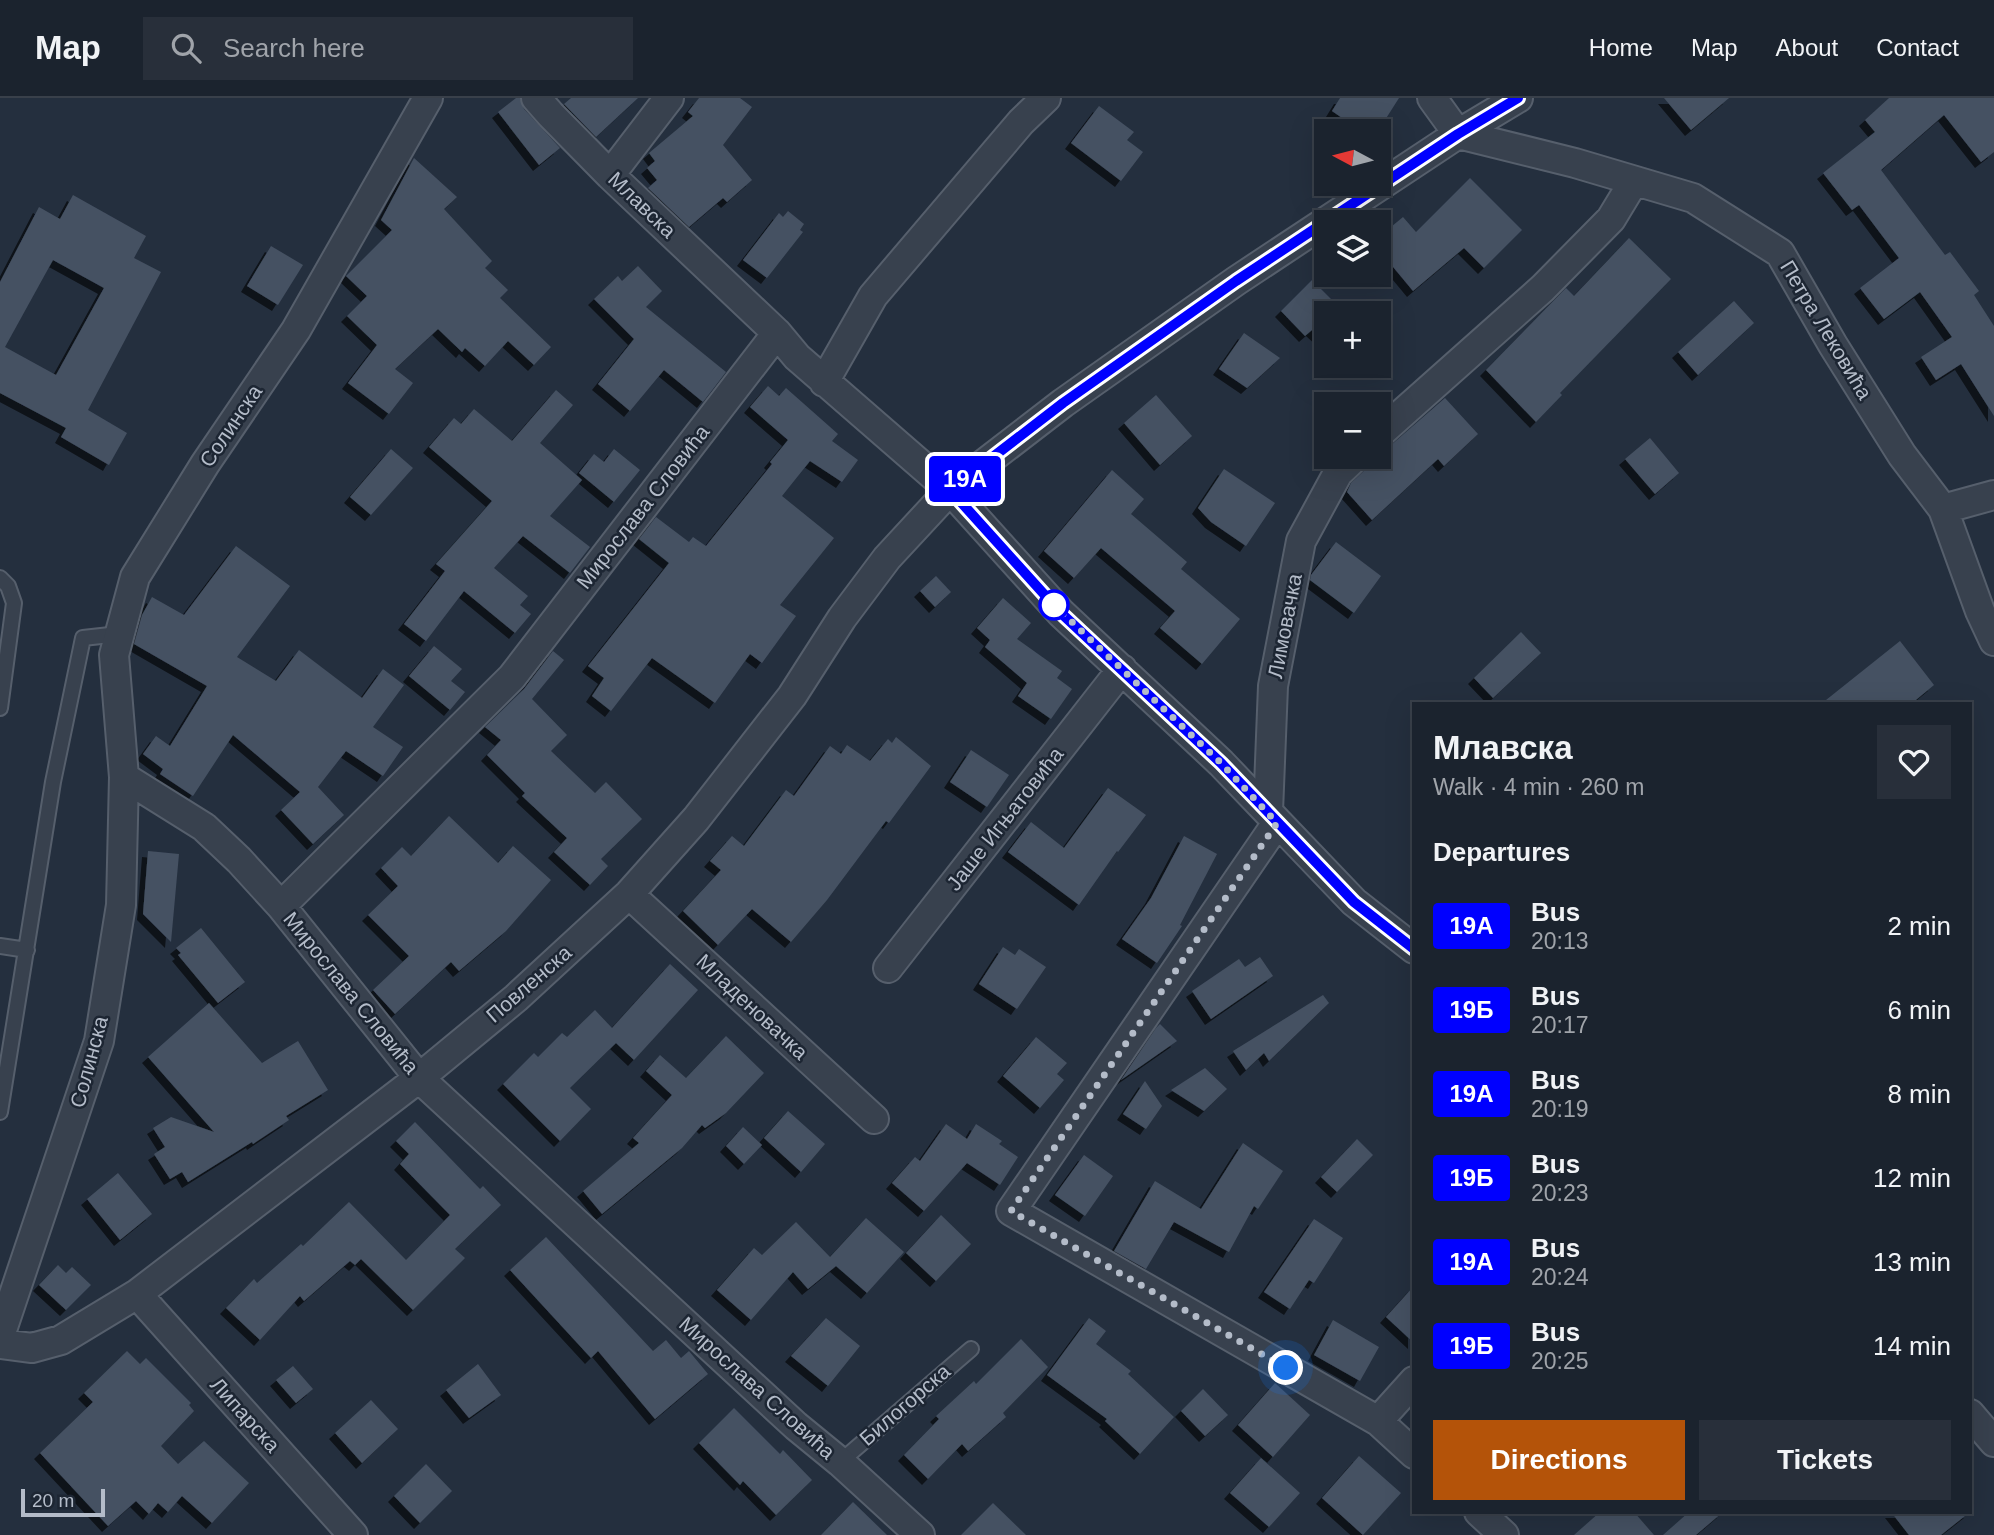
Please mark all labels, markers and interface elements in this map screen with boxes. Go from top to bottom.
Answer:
search box [143,17,633,80]
text: Map [35,29,101,66]
icon: search [167,29,205,67]
text: Search here [223,33,365,63]
text: Home [1589,34,1653,61]
text: Map [1691,34,1738,61]
text: About [1776,34,1838,61]
text: Contact [1876,34,1959,61]
north arrow [1314,119,1391,196]
map controls [1314,119,1391,469]
street label: Млавска [604,167,681,242]
button: layers [1314,210,1391,287]
street label: Петра Лековића [1776,256,1877,404]
button: + [1314,301,1391,378]
street label: Солинска [195,380,267,471]
button: − [1314,392,1391,469]
street label: Мирослава Словића [572,420,714,593]
line badge: 19А [925,456,1005,502]
text: 19А [943,465,987,492]
street label: Лимовачка [1263,571,1306,680]
unlabelled marker [1039,590,1069,620]
button: heart [1877,725,1951,799]
text: Млавска [1433,729,1573,766]
street label: Јаше Игњатовића [942,742,1068,895]
text: Walk · 4 min · 260 m [1433,774,1644,800]
text: Departures [1433,837,1570,867]
text: Bus [1531,897,1580,927]
street label: Мирослава Словића [279,907,424,1078]
text: 2 min [1887,911,1951,941]
text: 19А [1449,912,1494,939]
text: 20:13 [1531,928,1589,954]
street label: Повленска [482,940,576,1027]
street label: Младеновачка [692,949,813,1064]
text: Bus [1531,981,1580,1011]
text: 6 min [1887,995,1951,1025]
text: 19Б [1450,996,1493,1023]
text: 20:17 [1531,1012,1589,1038]
street label: Солинска [65,1013,112,1110]
text: Bus [1531,1065,1580,1095]
text: 8 min [1887,1079,1951,1109]
text: 19А [1449,1080,1494,1107]
text: 20:19 [1531,1096,1589,1122]
text: Bus [1531,1149,1580,1179]
text: 12 min [1873,1163,1951,1193]
text: 19Б [1450,1164,1493,1191]
text: 20:23 [1531,1180,1589,1206]
text: Bus [1531,1233,1580,1263]
text: 13 min [1873,1247,1951,1277]
text: 19А [1449,1248,1494,1275]
text: 20:24 [1531,1264,1589,1290]
street label: Мирослава Словића [675,1312,840,1464]
text: Bus [1531,1317,1580,1347]
text: 14 min [1873,1331,1951,1361]
text: 19Б [1450,1332,1493,1359]
text: 20:25 [1531,1348,1589,1374]
your location [1268,1350,1303,1385]
street label: Билогорска [855,1359,955,1450]
street label: Липарска [206,1373,285,1457]
button: Directions [1433,1420,1685,1500]
button: Tickets [1699,1420,1951,1500]
scale bar [21,1486,105,1518]
text: 20 m [32,1490,74,1511]

